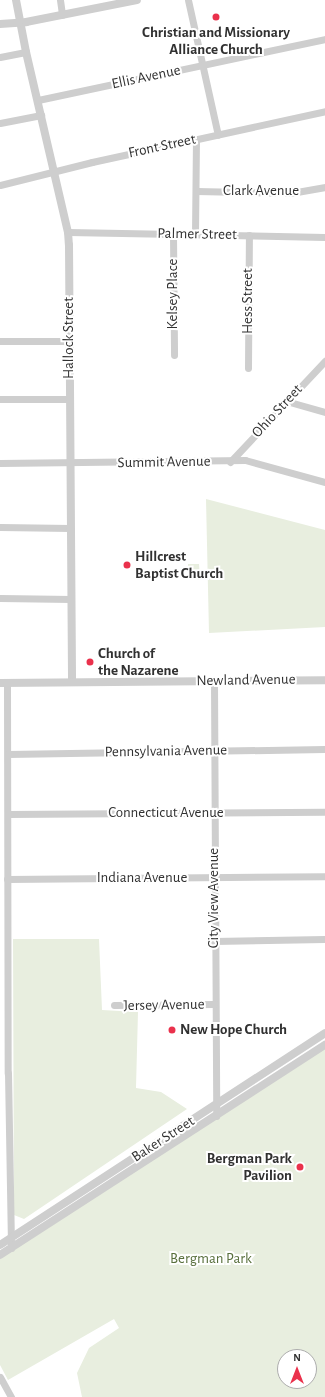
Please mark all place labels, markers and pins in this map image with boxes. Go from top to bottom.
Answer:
marker: Christian and Missionary Alliance Church [211,12,221,22]
place label: Christian and Missionary Alliance Church [142,23,290,58]
place label: Hillcrest Baptist Church [135,547,223,582]
marker: Hillcrest Baptist Church [122,560,132,570]
place label: Church of the Nazarene [98,644,179,679]
marker: Church of the Nazarene [85,657,95,667]
place label: New Hope Church [180,1021,287,1039]
marker: New Hope Church [167,1025,177,1035]
place label: Bergman Park Pavilion [207,1149,292,1184]
marker: Bergman Park Pavilion [295,1162,305,1172]

